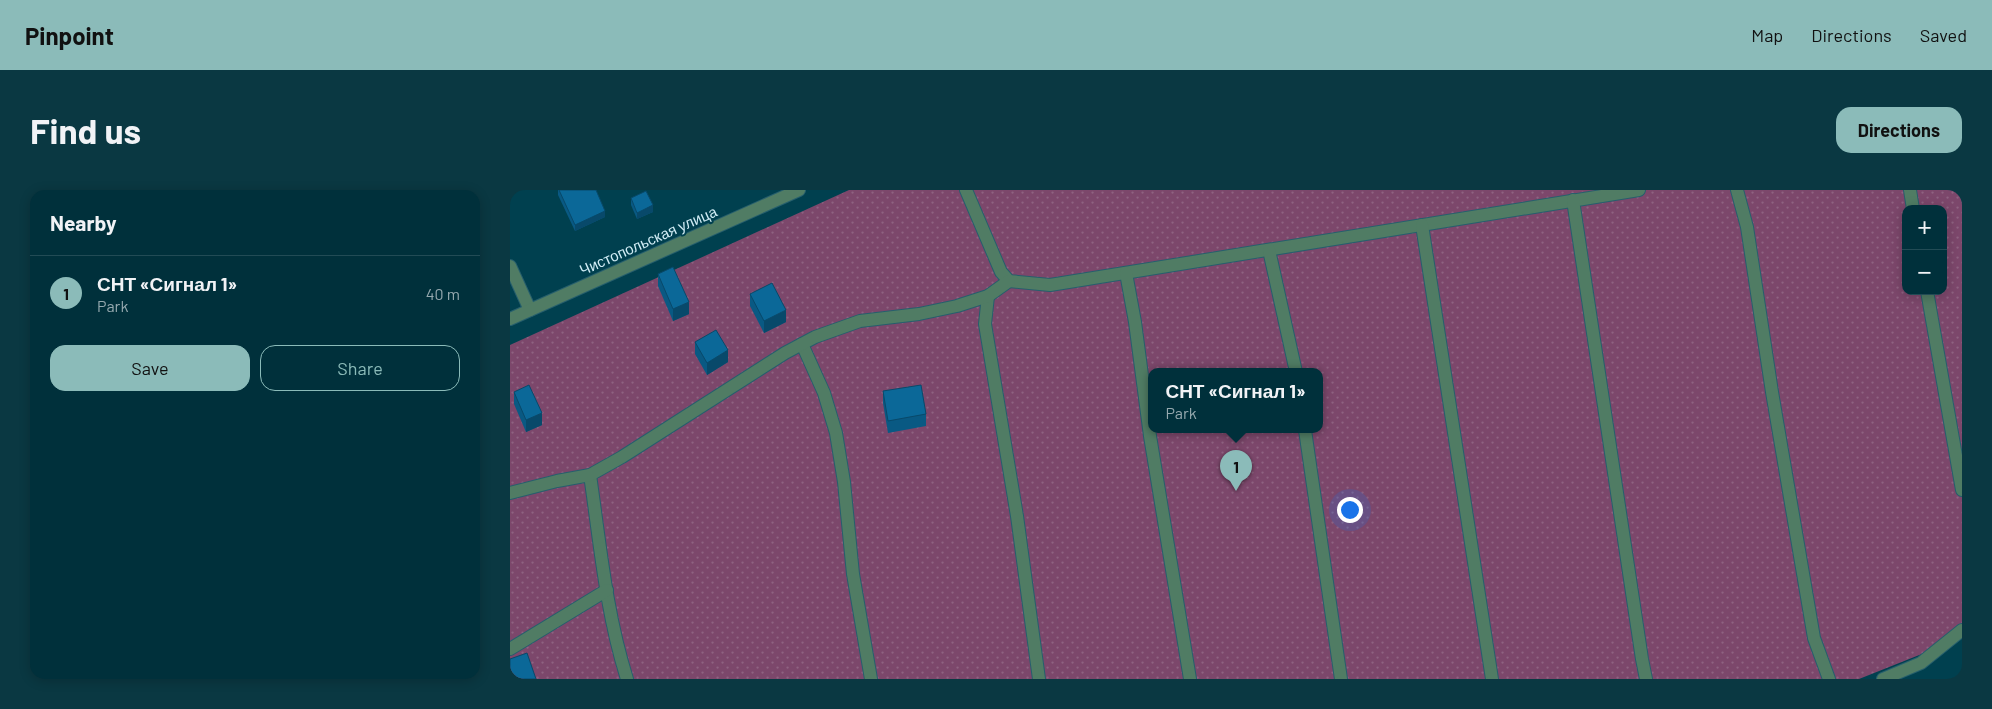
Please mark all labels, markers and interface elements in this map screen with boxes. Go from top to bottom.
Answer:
text: Pinpoint [25,21,114,50]
text: Map [1751,24,1783,46]
text: Directions [1811,24,1892,46]
text: Saved [1920,24,1967,46]
button: Directions [1836,107,1962,153]
text: Find us [30,109,141,151]
street label: Чистопольская улица [576,201,720,278]
map controls [1902,205,1947,295]
button: + [1902,205,1947,250]
text: Nearby [50,210,116,235]
button: − [1902,250,1947,295]
text: СНТ «Сигнал 1» [97,272,237,295]
text: 1 [63,284,69,303]
text: 40 m [426,284,460,303]
text: Park [97,296,128,315]
button: Save [50,345,250,391]
button: Share [260,345,460,391]
popup [1148,368,1323,433]
text: СНТ «Сигнал 1» [1165,379,1306,402]
text: Park [1165,403,1197,422]
pin: 1 [1220,450,1252,491]
your location [1337,497,1363,523]

